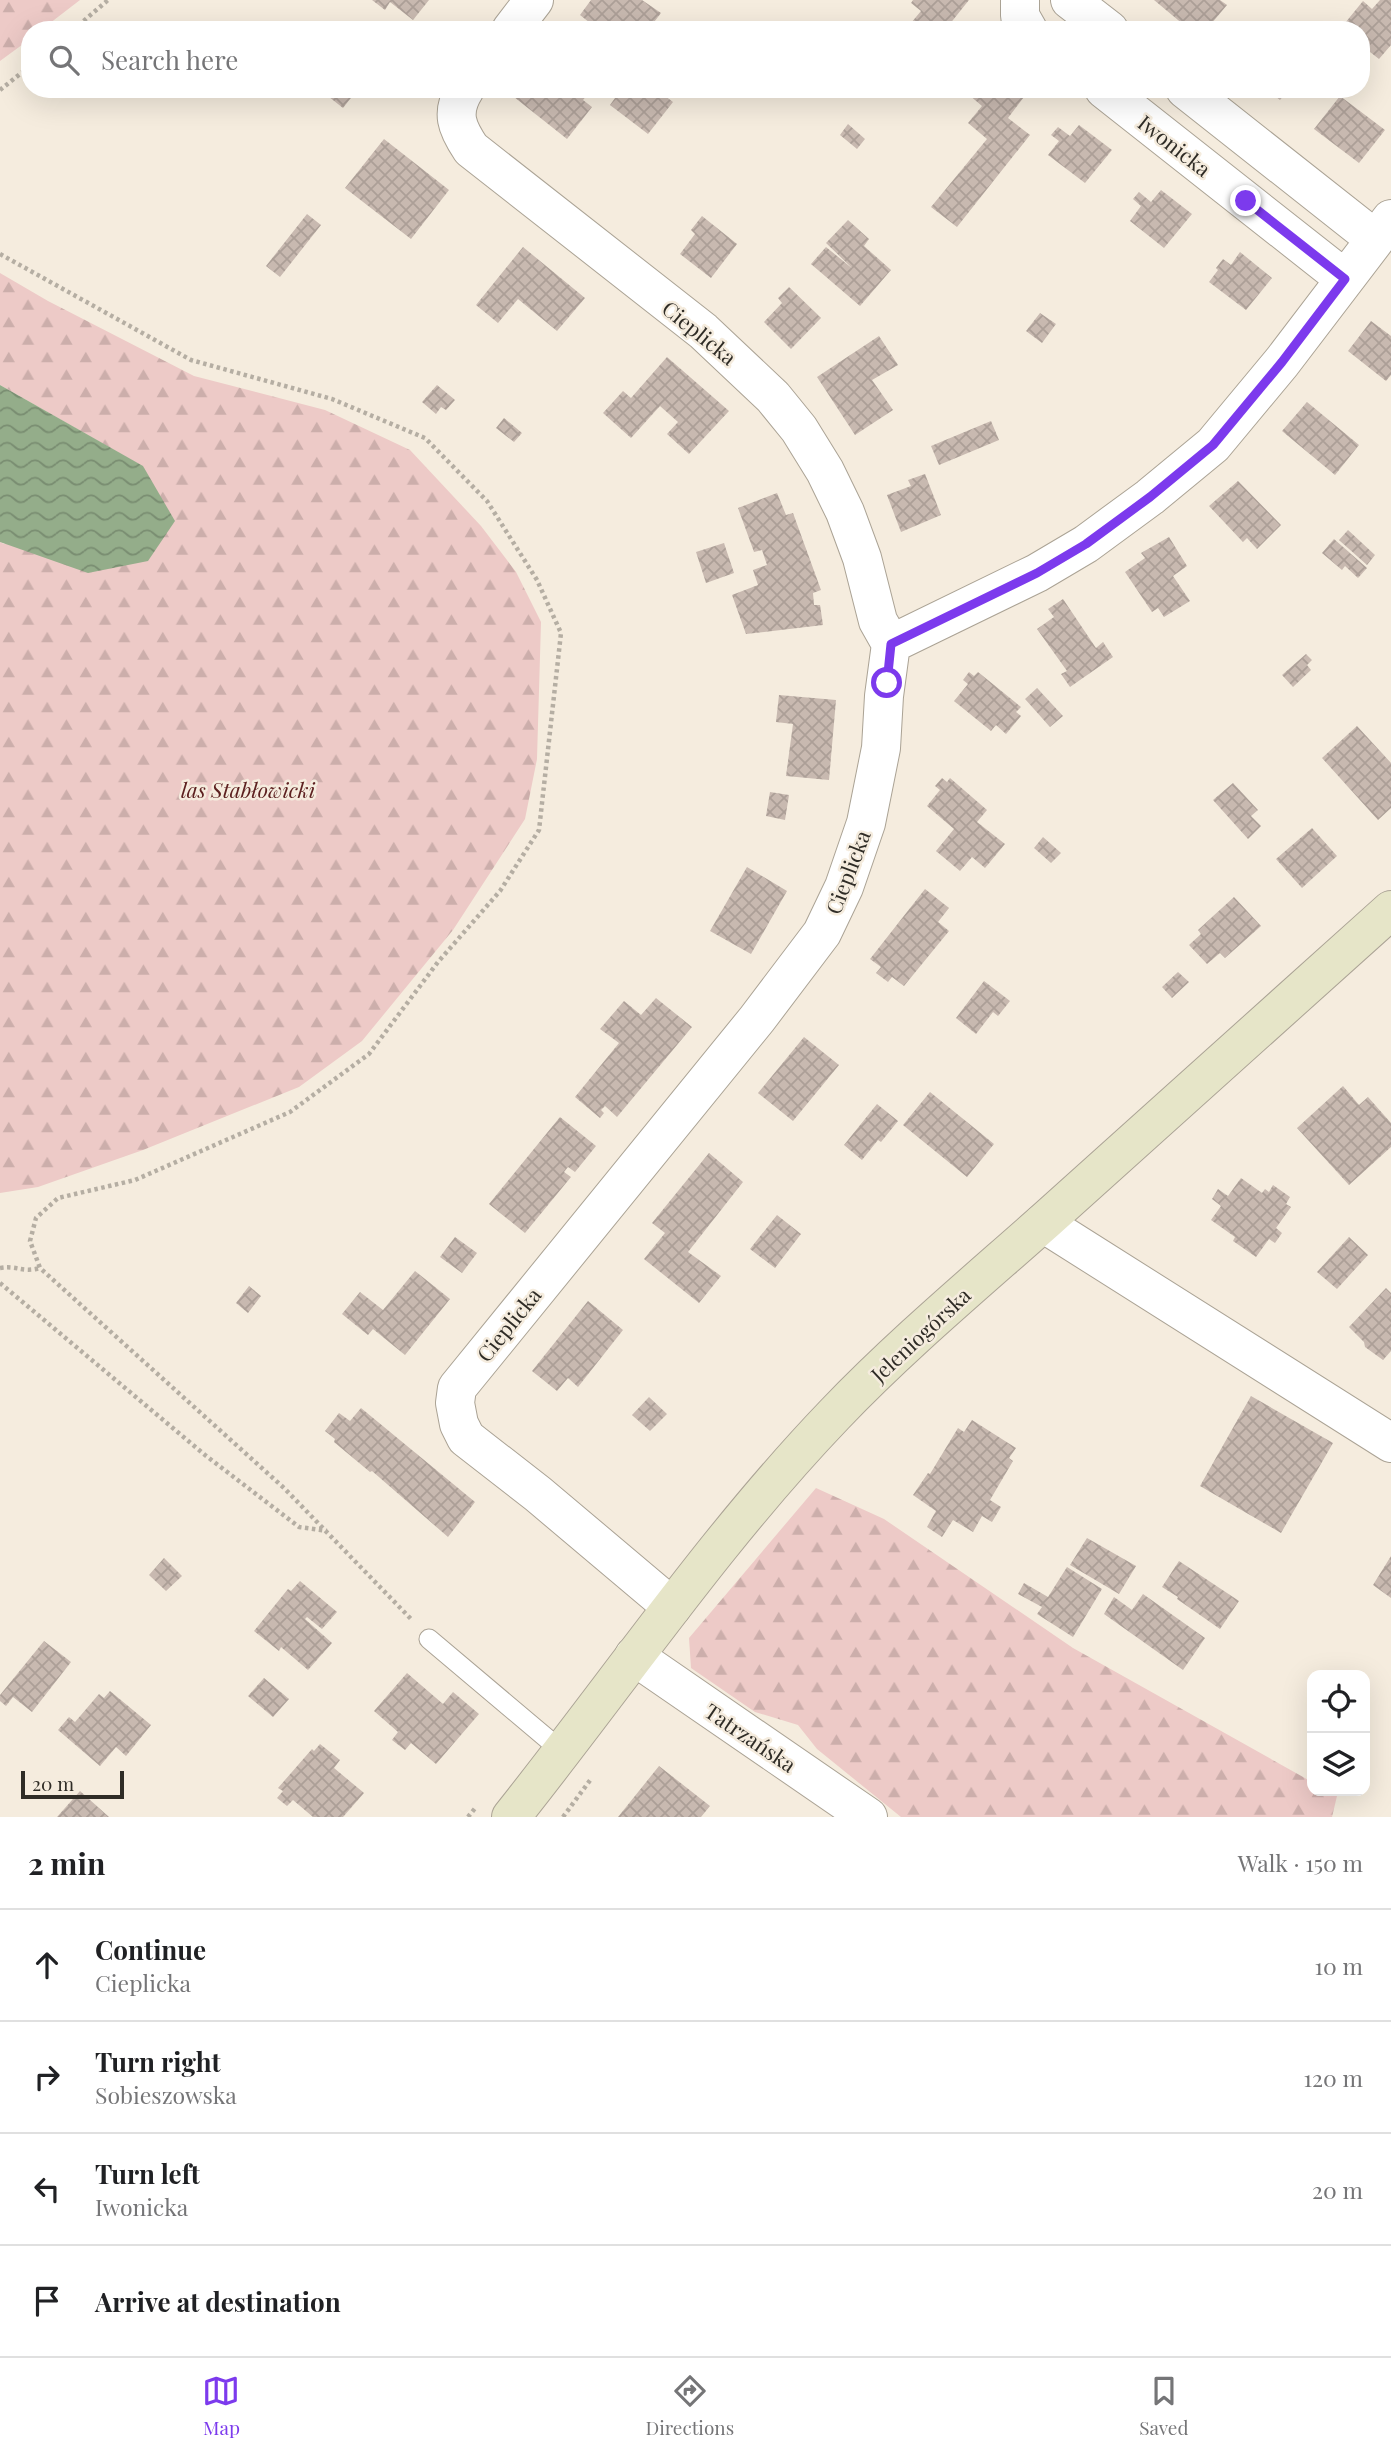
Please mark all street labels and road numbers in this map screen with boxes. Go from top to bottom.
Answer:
street label: Iwonicka [1133,108,1218,183]
street label: Cieplicka [657,294,743,371]
street label: Cieplicka [818,826,876,918]
street label: Jeleniogórska [863,1280,976,1388]
street label: Cieplicka [470,1281,547,1367]
street label: Tatrzańska [700,1696,802,1778]

